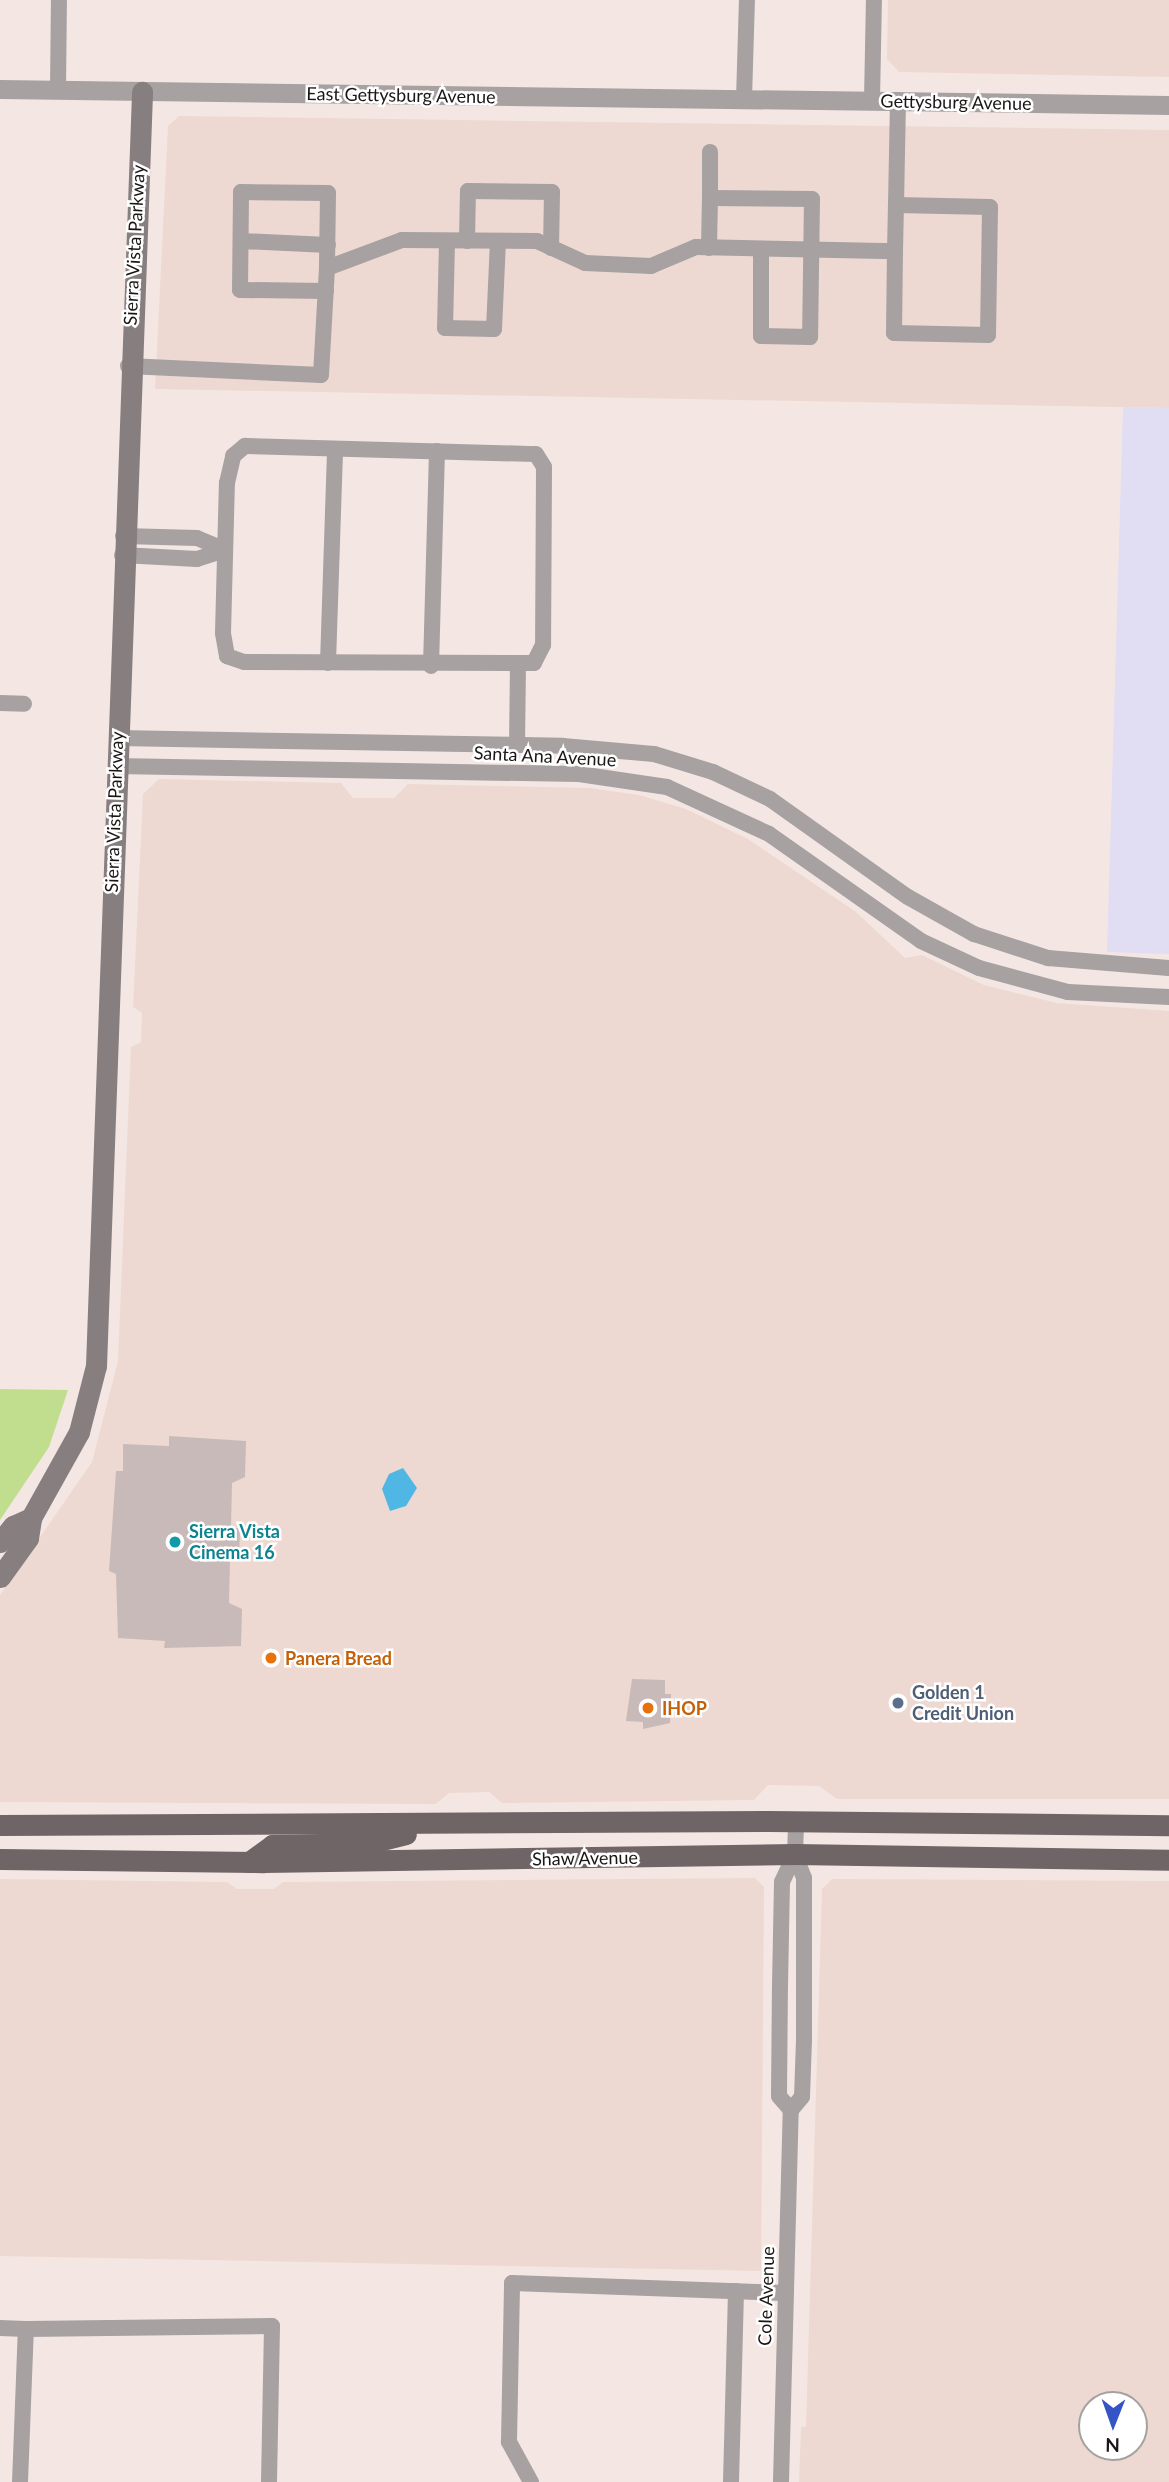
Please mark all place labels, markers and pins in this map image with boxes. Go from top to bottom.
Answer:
place label: Sierra Vista Cinema 16 [189,1521,281,1564]
marker: Sierra Vista Cinema 16 [167,1534,183,1550]
place label: Panera Bread [285,1647,392,1669]
marker: Panera Bread [263,1650,279,1666]
place label: Golden 1 Credit Union [912,1682,1014,1724]
marker: Golden 1 Credit Union [890,1695,906,1711]
place label: IHOP [662,1697,707,1719]
marker: IHOP [640,1700,656,1716]

